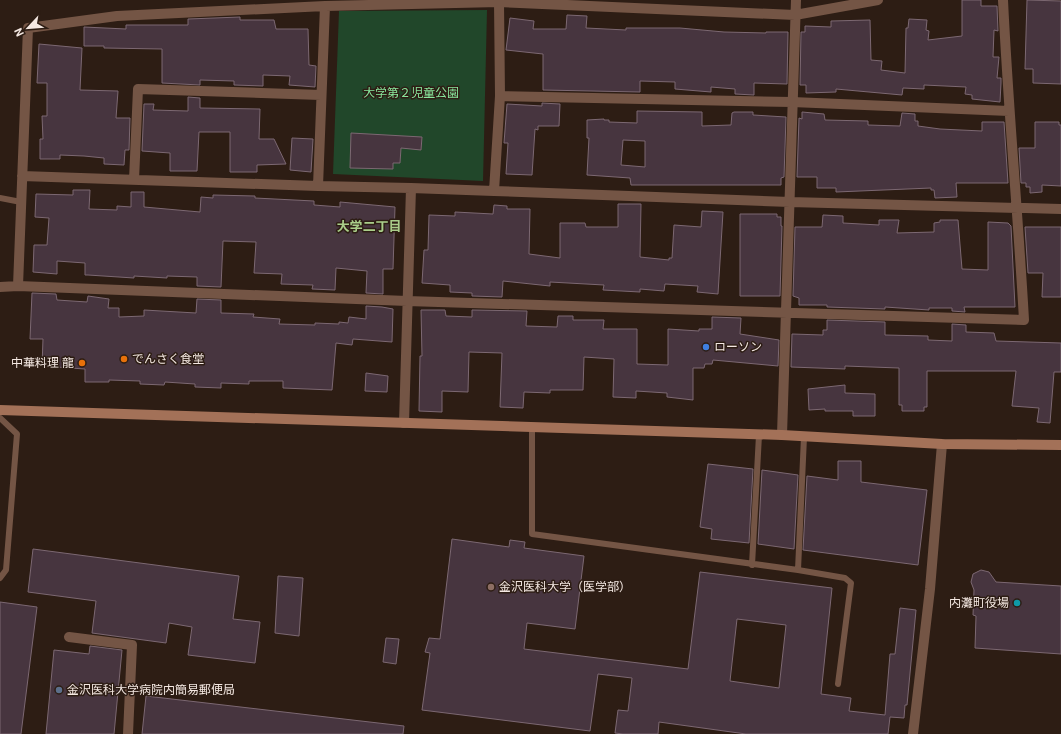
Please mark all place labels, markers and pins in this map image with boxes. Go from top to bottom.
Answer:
place label: ローソン [714,340,762,354]
marker: ローソン [701,342,711,352]
place label: でんさく食堂 [132,352,204,366]
marker: でんさく食堂 [119,354,129,364]
place label: 中華料理 龍 [11,356,74,370]
marker: 中華料理 龍 [77,358,87,368]
place label: 金沢医科大学（医学部） [499,580,631,594]
marker: 金沢医科大学（医学部） [486,582,496,592]
place label: 内灘町役場 [949,596,1009,610]
marker: 内灘町役場 [1012,598,1022,608]
place label: 金沢医科大学病院内簡易郵便局 [67,683,235,697]
marker: 金沢医科大学病院内簡易郵便局 [54,685,64,695]

